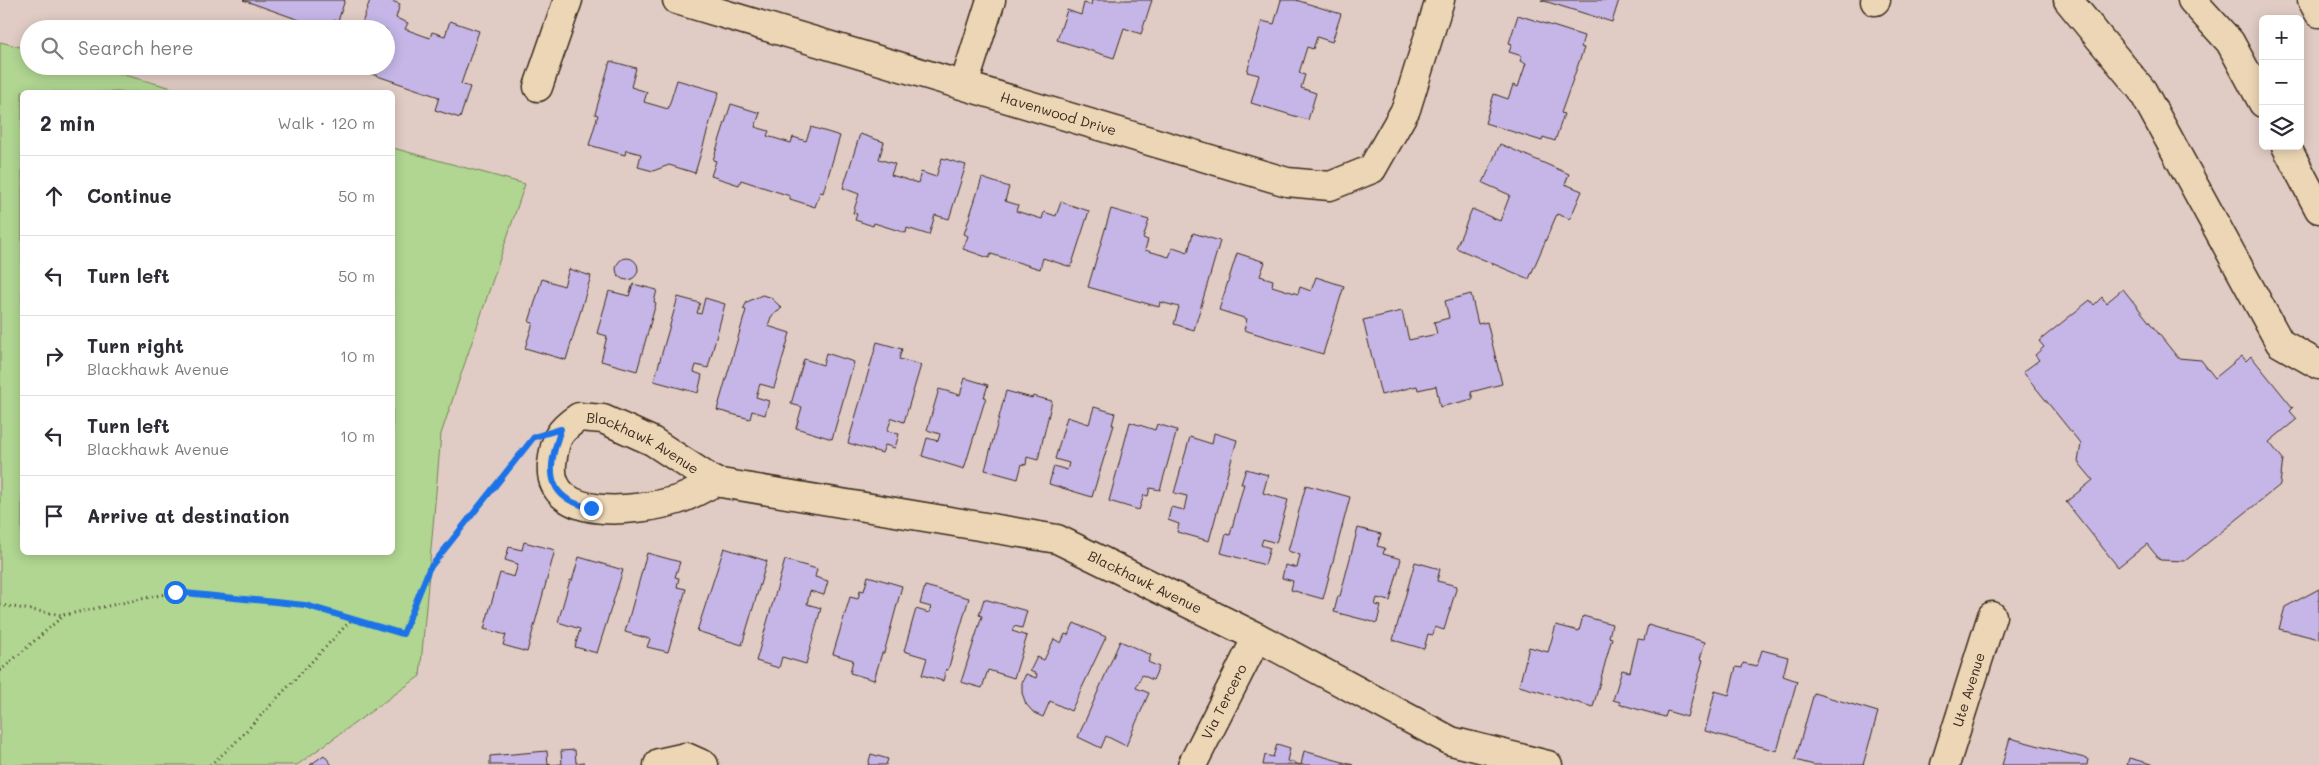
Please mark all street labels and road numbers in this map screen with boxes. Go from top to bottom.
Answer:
street label: Havenwood Drive [998,87,1119,140]
street label: Blackhawk Avenue [586,408,703,478]
street label: Blackhawk Avenue [1085,546,1205,618]
street label: Ute Avenue [1948,650,1989,729]
street label: Via Tercero [1197,660,1251,742]

